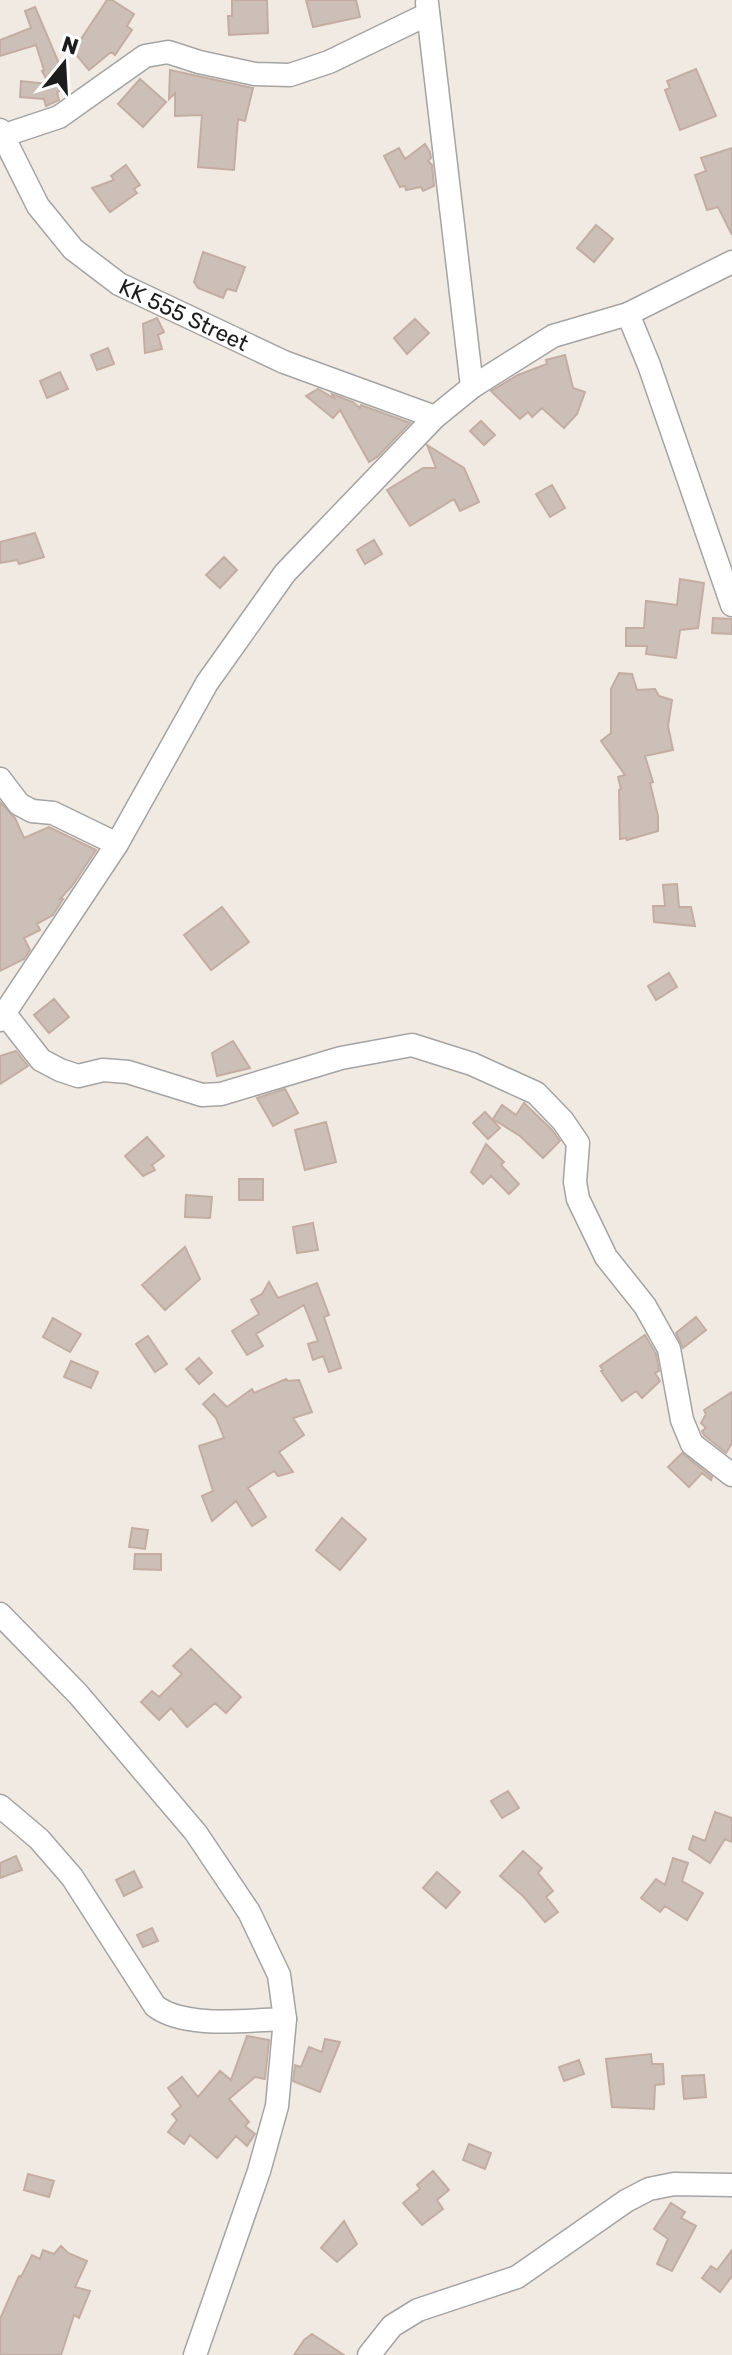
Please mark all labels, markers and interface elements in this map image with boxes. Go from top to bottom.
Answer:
north arrow [24,24,104,104]
text: N [58,30,82,61]
street label: KK 555 Street [115,273,253,357]

